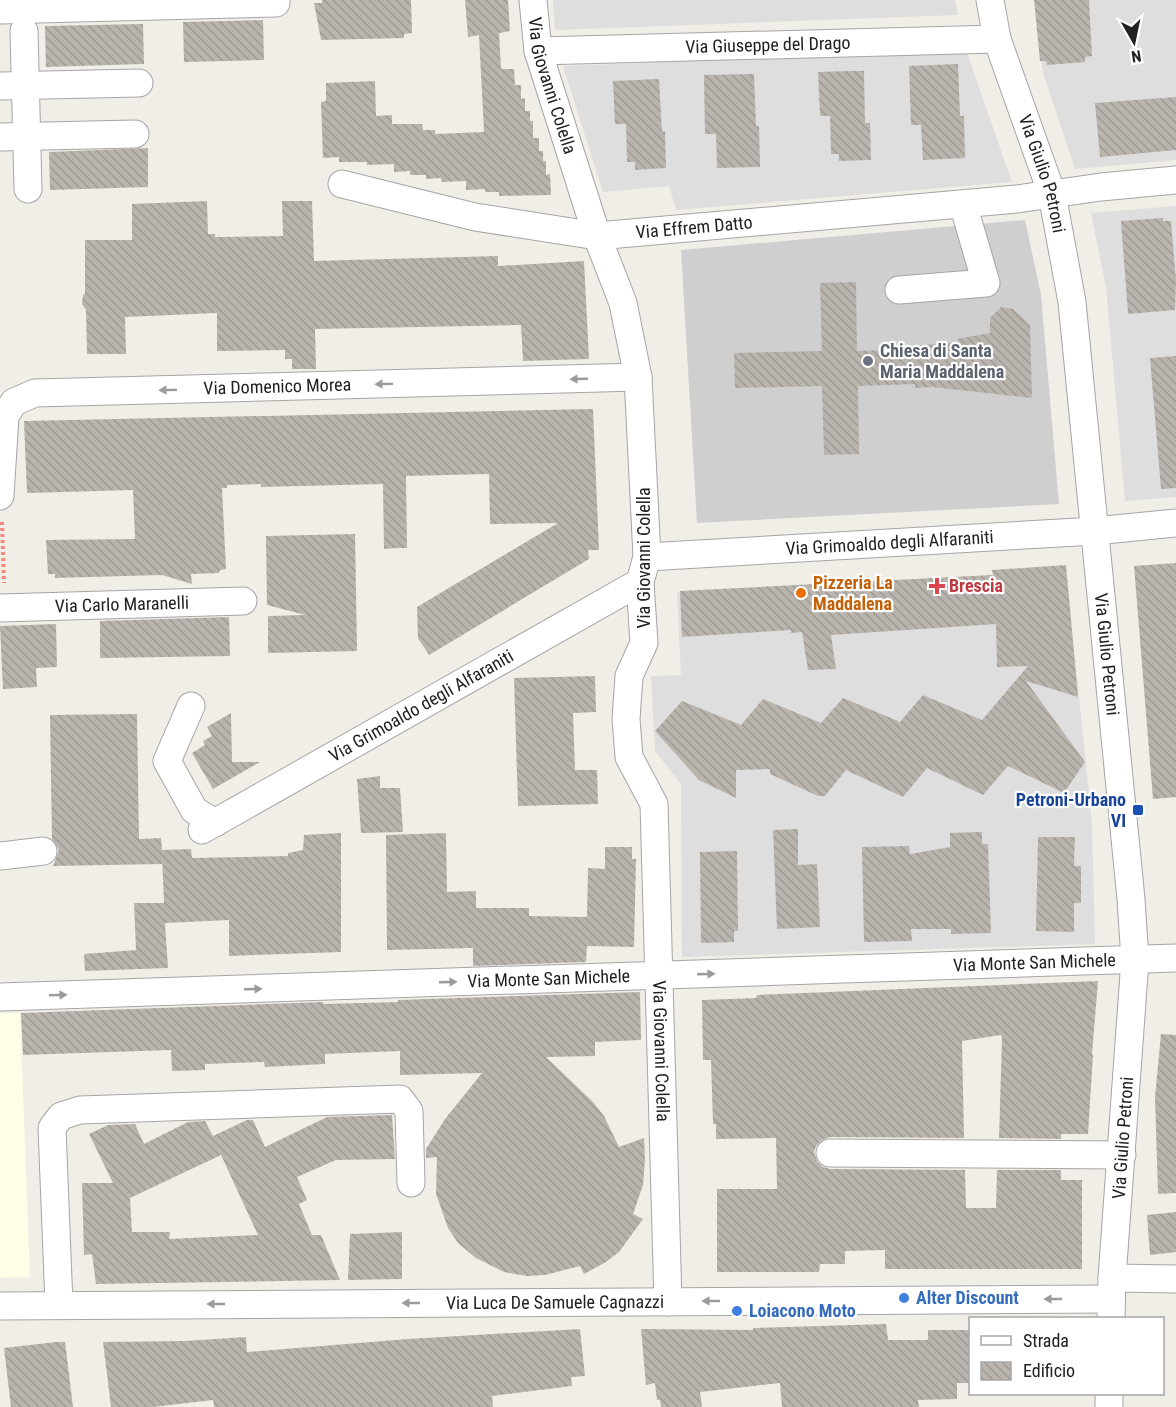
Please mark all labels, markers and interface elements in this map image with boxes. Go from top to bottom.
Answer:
north arrow [1104,12,1164,72]
street label: Via Giovanni Colella [525,16,581,156]
street label: Via Giuseppe del Drago [685,32,851,57]
text: N [1130,46,1143,66]
street label: Via Giulio Petroni [1015,112,1070,234]
street label: Via Effrem Datto [635,211,753,243]
place label: Chiesa di Santa Maria Maddalena [880,340,1004,382]
marker: Chiesa di Santa Maria Maddalena [861,354,875,368]
street label: Via Domenico Morea [203,374,351,399]
one-way arrow [570,375,589,384]
one-way arrow [375,380,394,389]
one-way arrow [159,385,178,395]
street label: Via Giovanni Colella [633,487,654,629]
street label: Via Grimoaldo degli Alfaraniti [785,526,994,559]
place label: Pizzeria La Maddalena [813,572,893,614]
place label: Brescia [949,575,1003,596]
marker: Brescia [930,579,944,593]
marker: Pizzeria La Maddalena [794,586,808,600]
street label: Via Carlo Maranelli [55,592,189,616]
street label: Via Giulio Petroni [1091,592,1124,716]
street label: Via Grimoaldo degli Alfaraniti [325,645,517,766]
place label: Petroni-Urbano VI [1016,789,1126,831]
marker: Petroni-Urbano VI [1131,803,1145,817]
street label: Via Monte San Michele [953,949,1116,975]
street label: Via Monte San Michele [467,965,630,991]
one-way arrow [697,969,716,978]
one-way arrow [439,978,458,987]
street label: Via Giovanni Colella [649,980,674,1122]
one-way arrow [244,984,263,993]
one-way arrow [49,990,68,1000]
street label: Via Giulio Petroni [1108,1076,1137,1200]
place label: Alter Discount [916,1287,1019,1308]
street label: Via Luca De Samuele Cagnazzi [446,1291,664,1313]
marker: Alter Discount [897,1291,911,1305]
one-way arrow [1043,1294,1062,1304]
one-way arrow [701,1296,720,1306]
one-way arrow [401,1298,420,1308]
one-way arrow [206,1299,225,1309]
place label: Loiacono Moto [749,1300,856,1321]
marker: Loiacono Moto [730,1304,744,1318]
legend [969,1317,1164,1395]
text: Strada [1023,1330,1069,1351]
text: Edificio [1023,1360,1075,1381]

